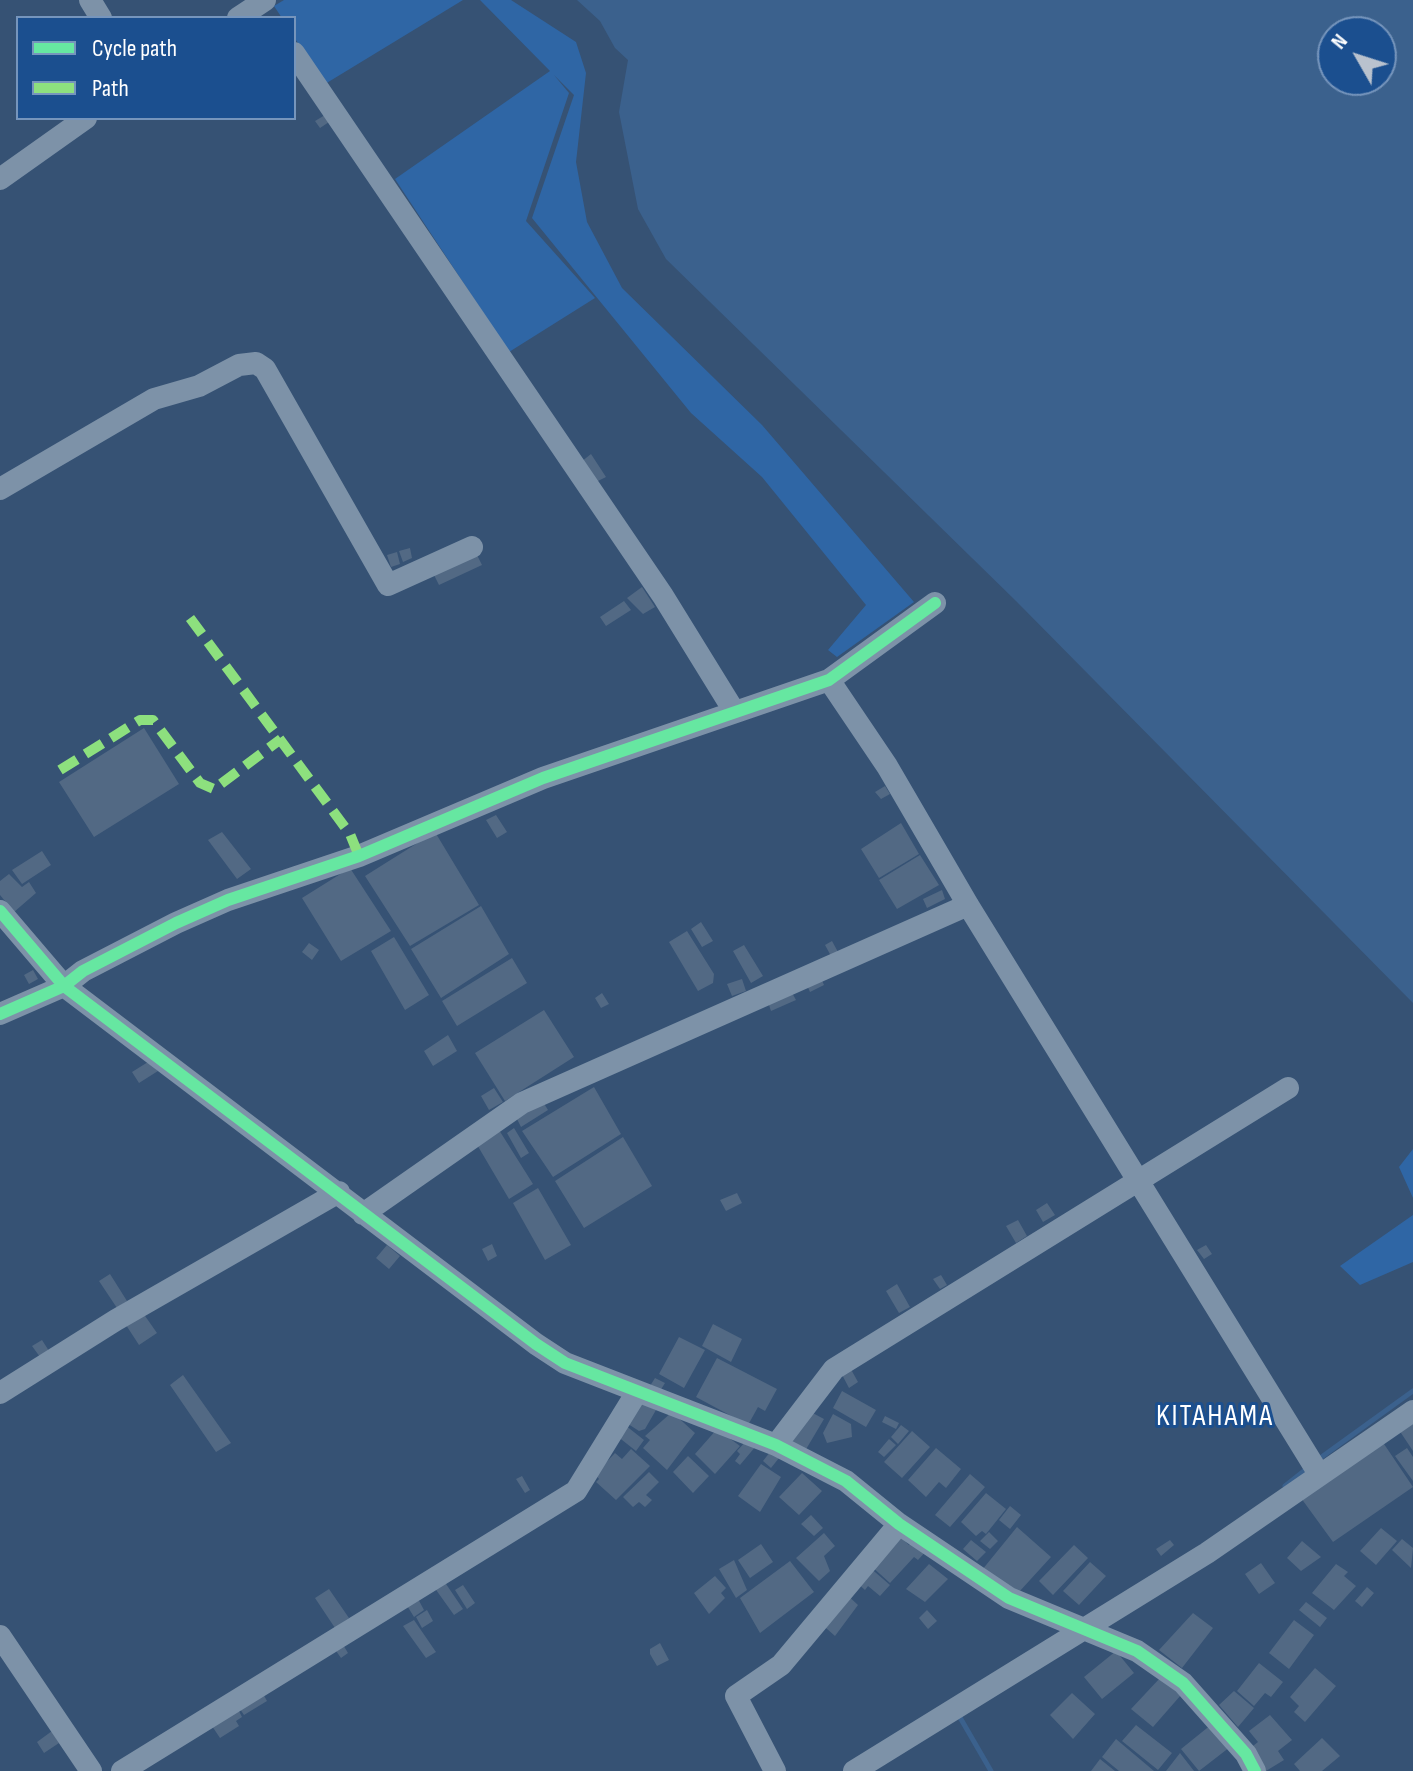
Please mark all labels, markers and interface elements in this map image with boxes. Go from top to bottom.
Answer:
legend [16,16,296,120]
north arrow [1317,16,1397,96]
text: N [1325,29,1354,55]
text: Cycle path [92,34,177,63]
text: Path [92,74,129,103]
district label: KITAHAMA [1156,1399,1274,1435]

